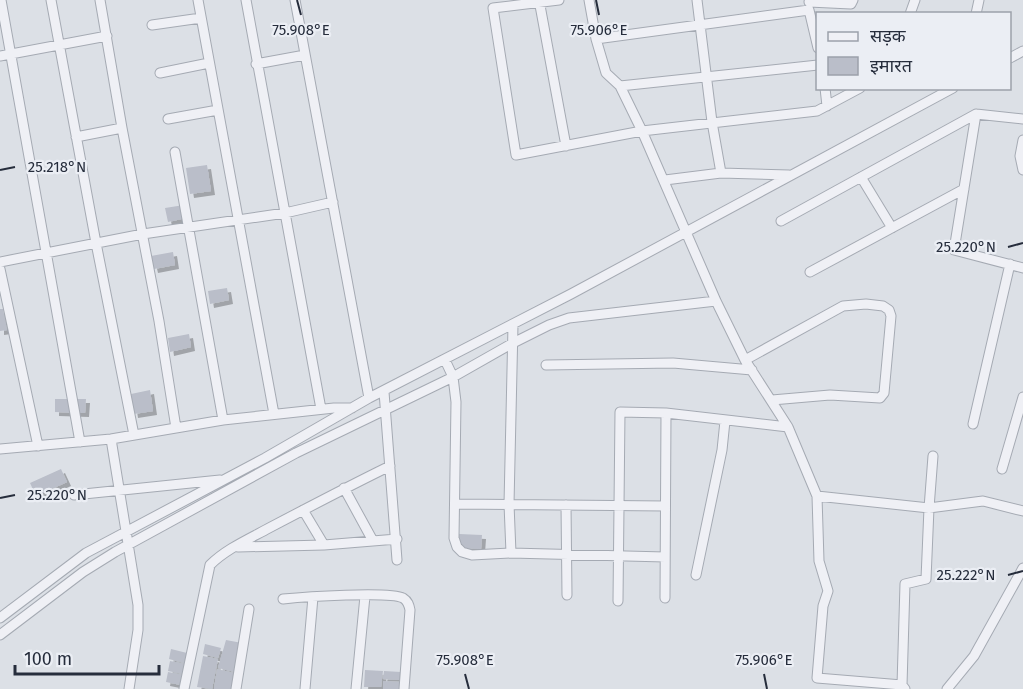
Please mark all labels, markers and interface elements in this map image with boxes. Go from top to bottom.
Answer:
legend [816,12,1011,90]
text: 75.908°E [272,21,330,39]
text: 75.906°E [570,21,628,39]
text: सड़क [870,25,907,47]
text: इमारत [870,55,913,77]
text: 25.218°N [28,158,86,176]
text: 25.220°N [936,238,996,256]
text: 25.220°N [27,486,87,504]
text: 25.222°N [937,566,995,584]
scale bar [15,638,159,676]
text: 100 m [24,648,72,670]
text: 75.908°E [436,651,494,669]
text: 75.906°E [735,651,793,669]

